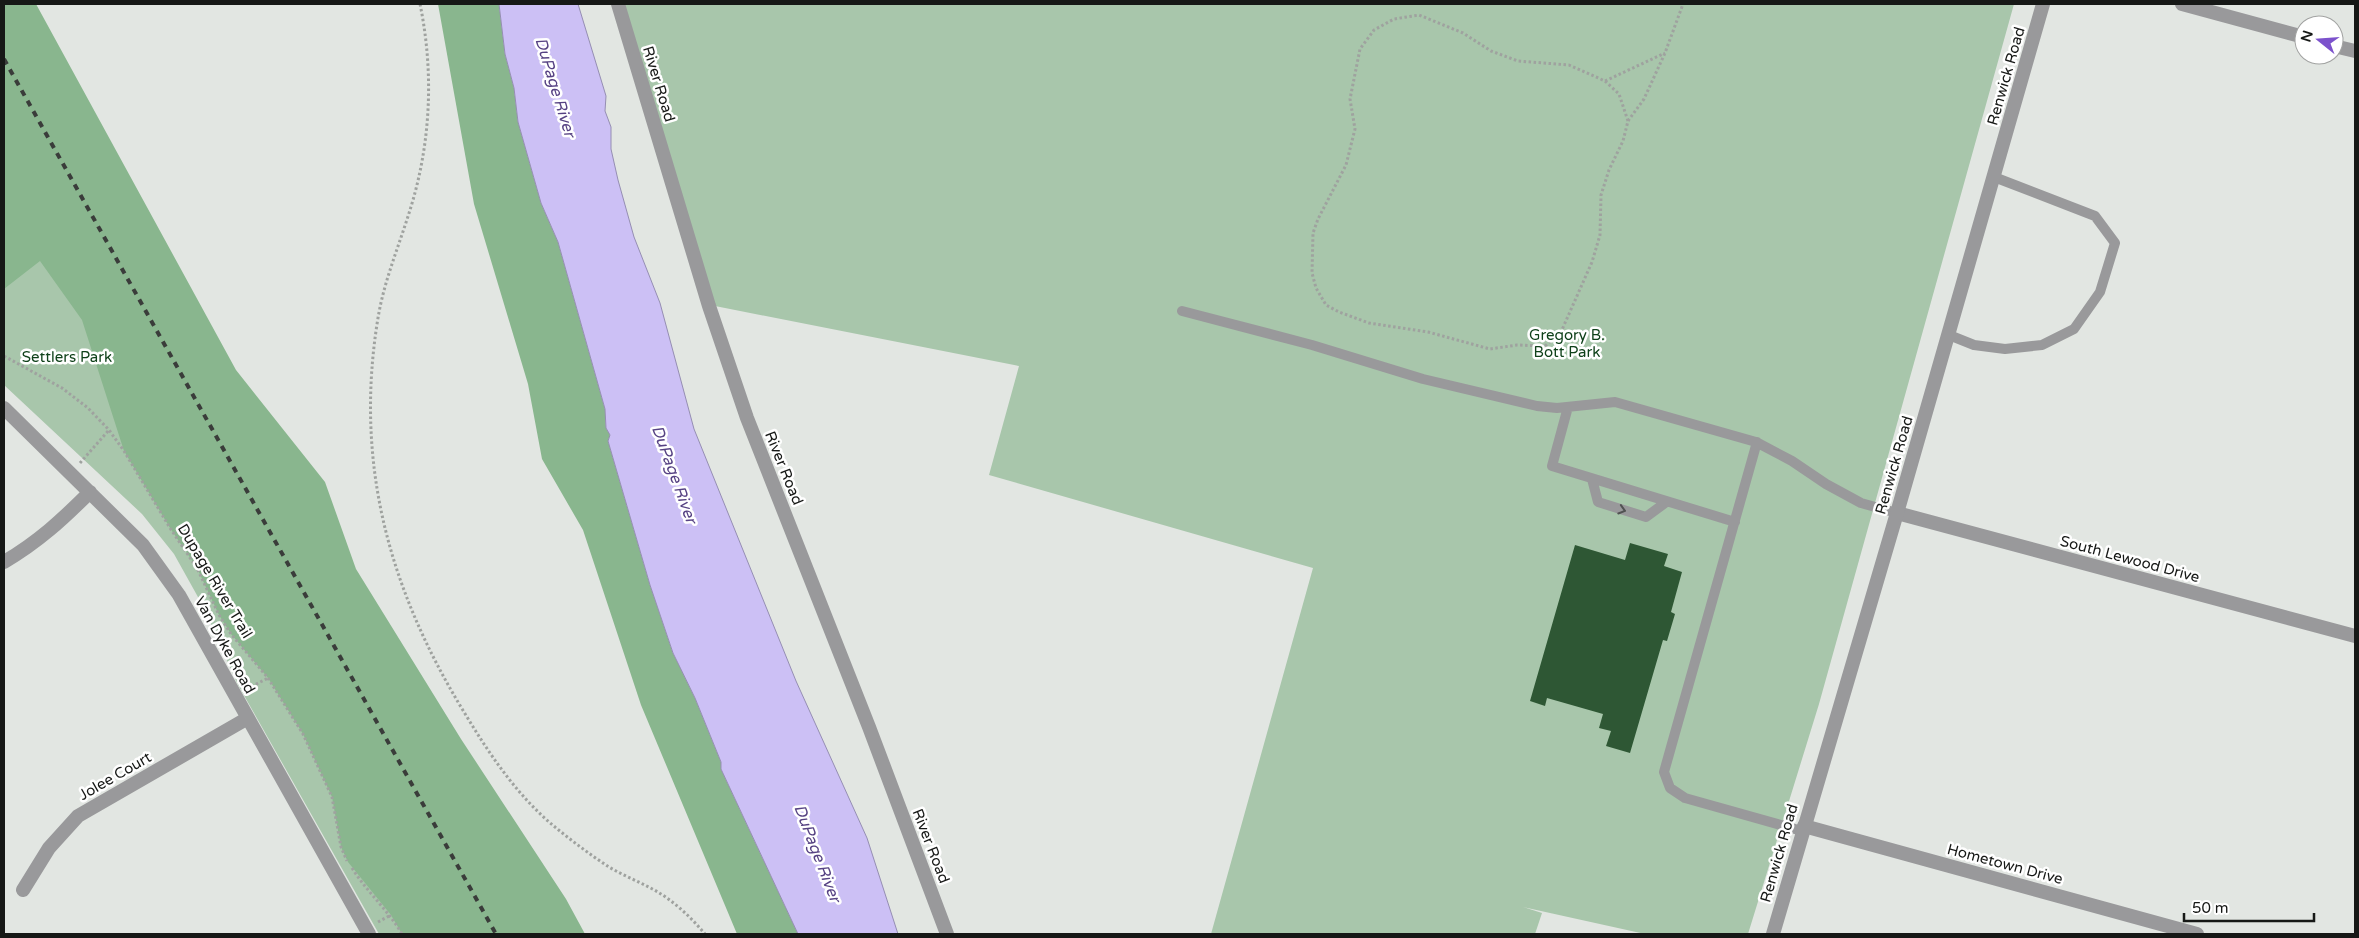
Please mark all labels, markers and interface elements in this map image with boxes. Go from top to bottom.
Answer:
north arrow [2294,15,2344,65]
street label: Renwick Road [1983,25,2029,127]
text: N [2297,28,2317,44]
water label: DuPage River [530,35,580,141]
street label: River Road [639,44,679,124]
park label: Gregory B. Bott Park [1529,326,1605,361]
park label: Settlers Park [22,348,112,366]
street label: Renwick Road [1871,414,1917,516]
water label: DuPage River [647,423,702,528]
street label: River Road [761,428,807,508]
one-way arrow [1617,504,1626,514]
street label: Dupage River Trail [174,521,256,641]
street label: South Lewood Drive [2058,532,2202,586]
street label: Van Dyke Road [191,593,259,697]
street label: Jolee Court [76,748,155,804]
water label: DuPage River [789,802,846,907]
street label: Renwick Road [1756,802,1802,904]
street label: River Road [909,806,953,886]
street label: Hometown Drive [1945,840,2065,888]
scale bar [2184,890,2314,922]
text: 50 m [2192,899,2229,917]

